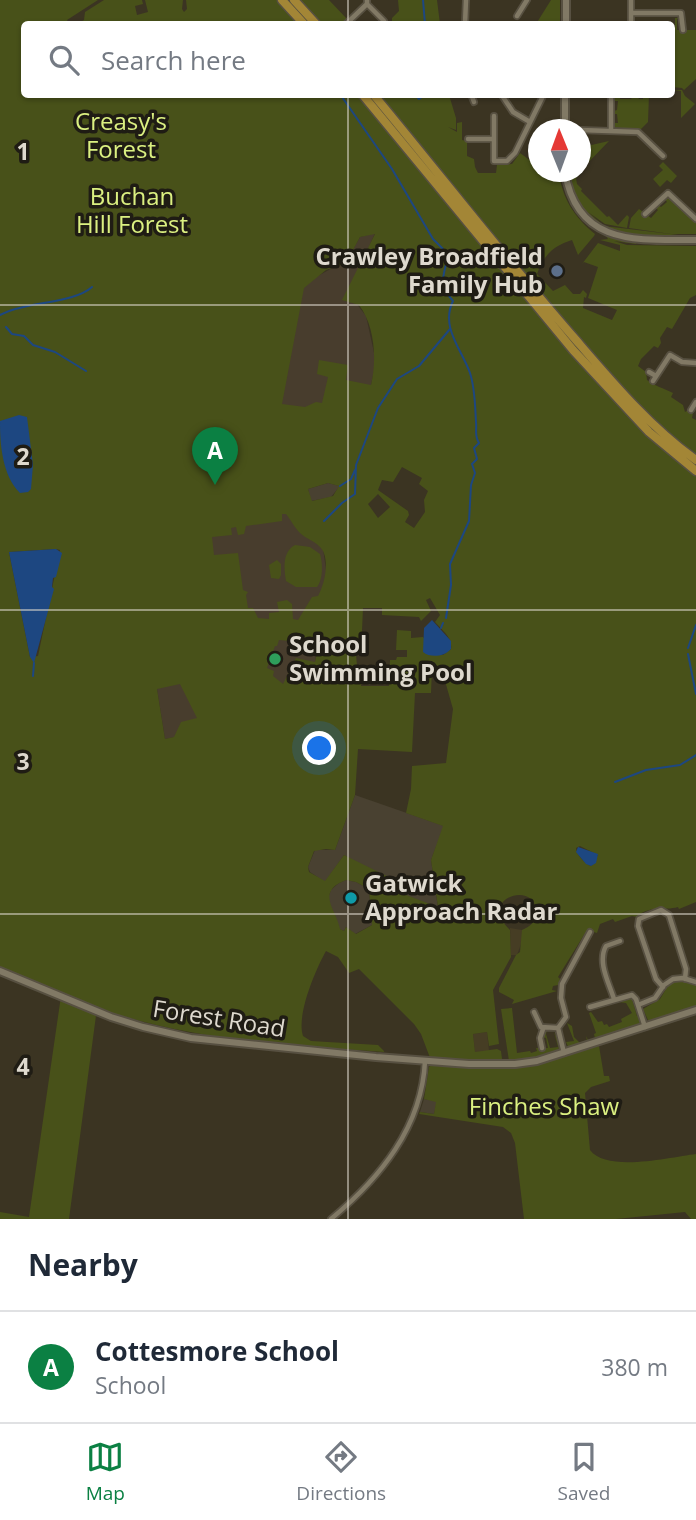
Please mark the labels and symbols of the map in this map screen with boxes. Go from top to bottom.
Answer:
park label: Creasy's Forest [75,104,167,165]
north arrow [528,119,591,182]
text: 1 [16,135,30,167]
park label: Buchan Hill Forest [76,179,188,240]
place label: Crawley Broadfield Family Hub [316,239,543,300]
marker: Crawley Broadfield Family Hub [549,263,565,279]
pin: A [192,427,238,485]
text: 2 [16,440,30,472]
place label: School Swimming Pool [289,627,472,688]
marker: School Swimming Pool [267,651,283,667]
your location [302,731,336,765]
text: 3 [16,745,30,777]
place label: Gatwick Approach Radar [365,866,558,927]
marker: Gatwick Approach Radar [343,890,359,906]
street label: Forest Road [151,991,288,1044]
text: 4 [16,1050,30,1082]
park label: Finches Shaw [469,1089,620,1122]

